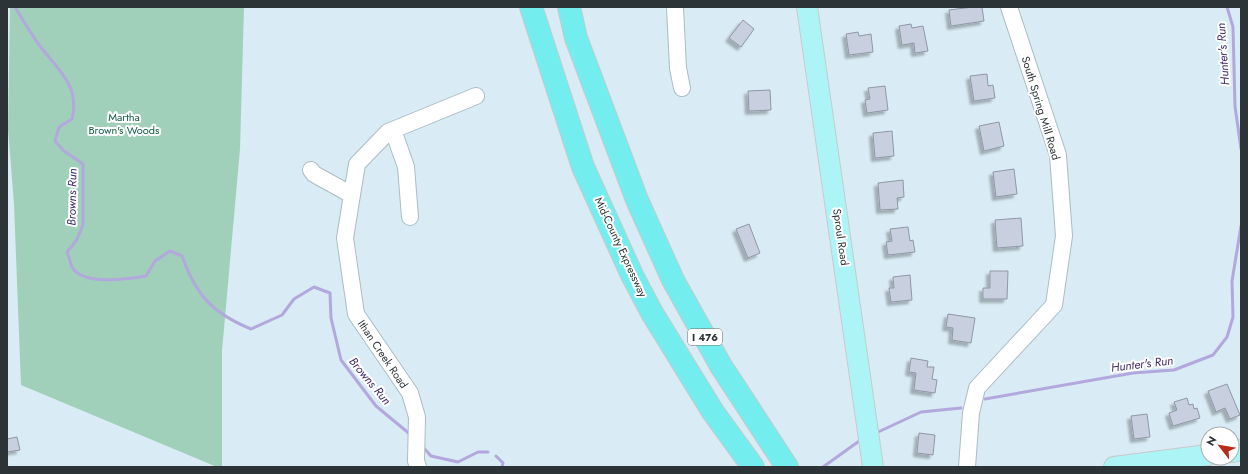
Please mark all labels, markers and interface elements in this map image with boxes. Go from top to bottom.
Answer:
water label: Hunter's Run [1212,22,1234,86]
street label: South Spring Mill Road [1018,54,1064,162]
park label: Martha Brown's Woods [88,109,160,138]
water label: Browns Run [62,168,82,226]
street label: Mid-County Expressway [591,194,651,300]
street label: Sproul Road [829,208,853,266]
street label: Ithan Creek Road [354,316,412,392]
road number: I 476 [688,329,722,345]
water label: Hunter's Run [1110,351,1174,377]
water label: Browns Run [345,353,395,409]
north arrow [1200,426,1240,466]
text: N [1202,433,1221,449]

